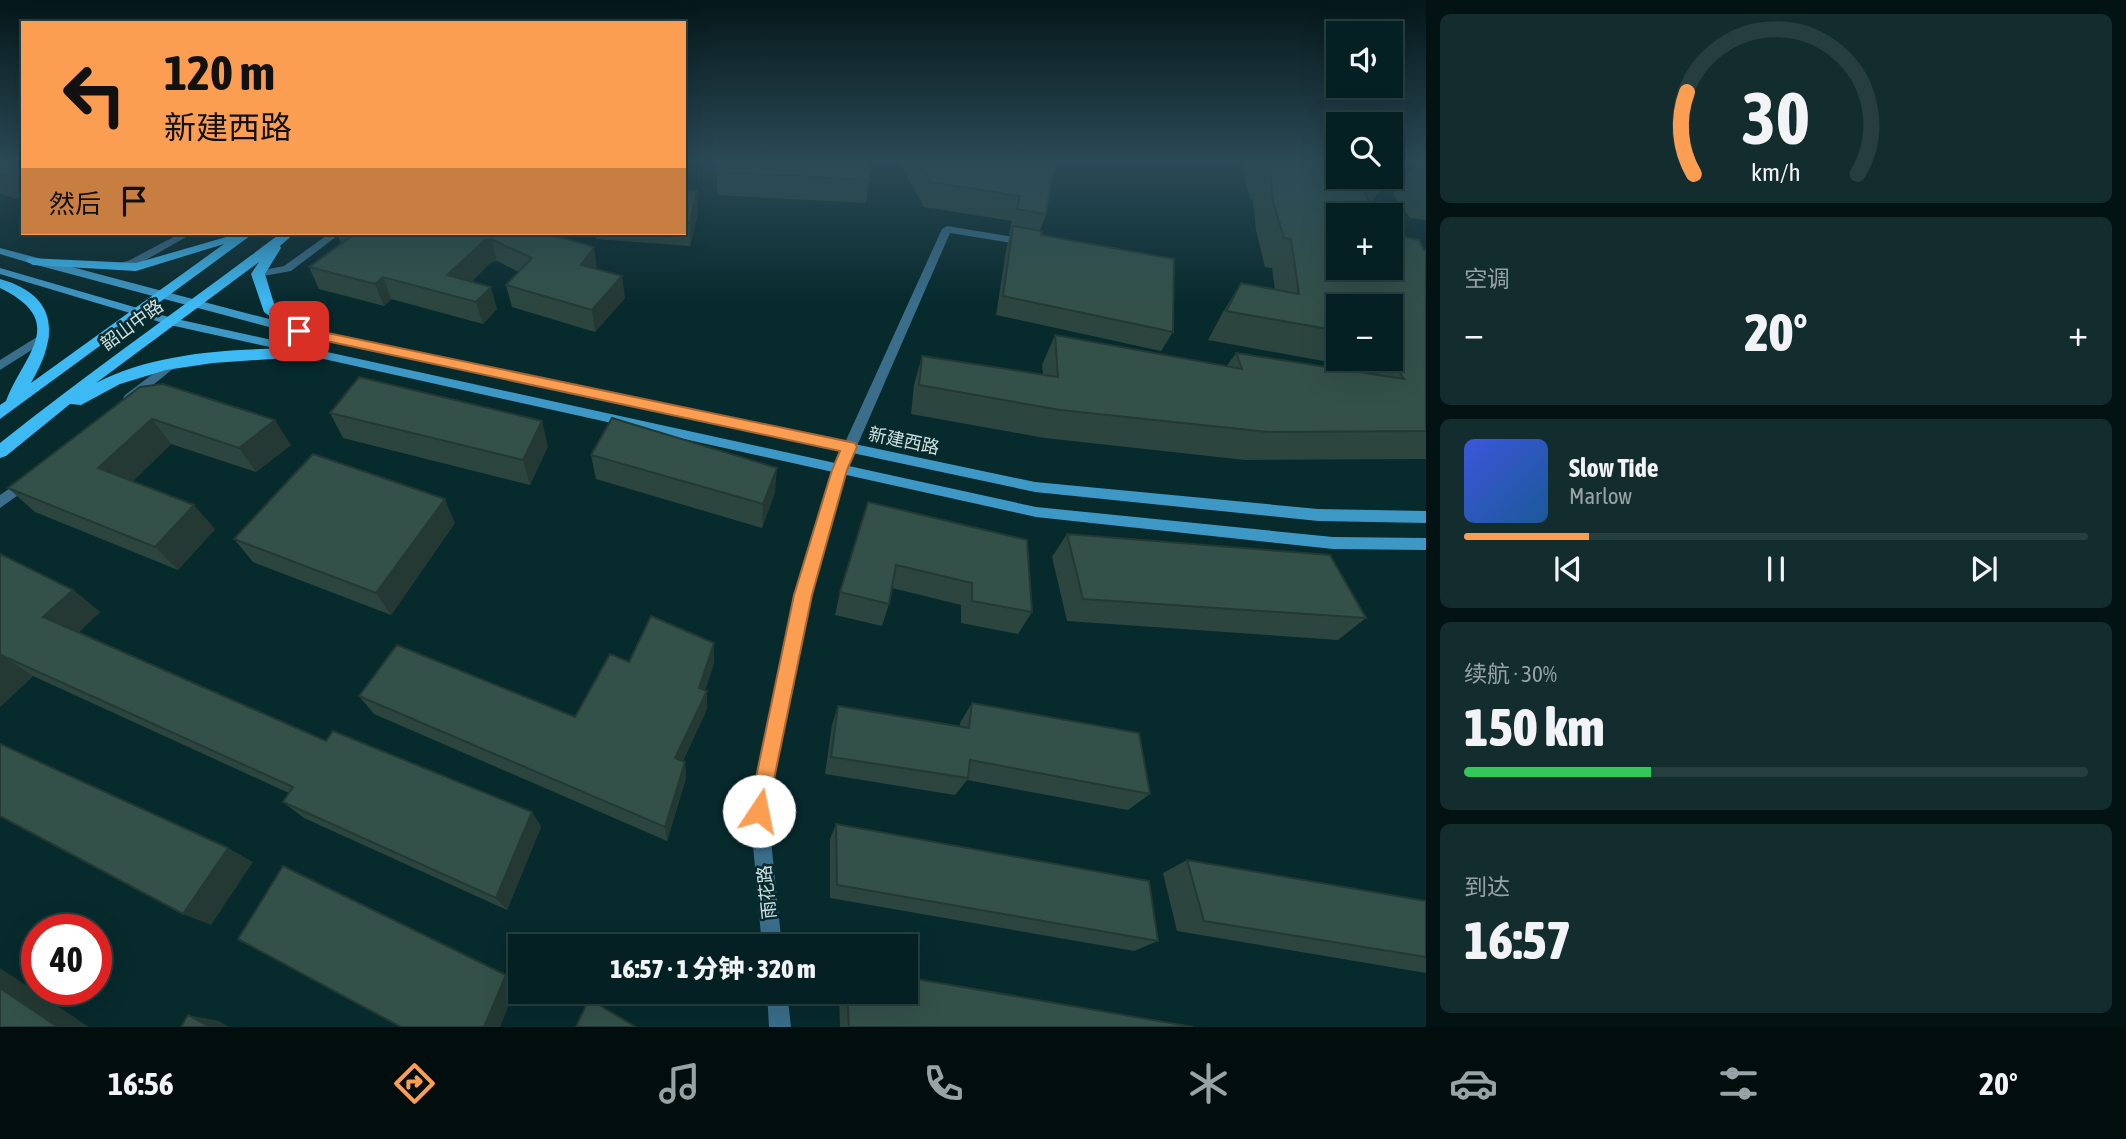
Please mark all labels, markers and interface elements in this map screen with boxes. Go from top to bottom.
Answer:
map controls [1326,21,1403,371]
button: sound [1326,21,1403,98]
text: 120 m [164,44,275,100]
icon: left [49,49,140,140]
text: 30 [1742,77,1810,160]
text: 新建西路 [164,109,292,146]
button: search [1326,112,1403,189]
text: km/h [1751,158,1801,186]
icon: arrive [115,182,153,220]
text: 然后 [49,189,101,219]
button: + [1326,203,1403,280]
text: 空调 [1464,266,1510,292]
button: − [1326,294,1403,371]
street label: 韶山中路 [96,295,167,354]
pin [269,301,329,361]
text: 20° [1744,302,1808,362]
text: − [1464,311,1484,354]
text: + [2068,311,2088,354]
icon: arrive [280,312,318,350]
street label: 新建西路 [867,423,942,458]
text: Slow Tide [1569,453,1659,483]
text: Marlow [1569,483,1632,509]
icon: previous [1549,550,1587,588]
icon: pause [1757,550,1795,588]
icon: next [1965,550,2003,588]
text: 续航 · 30% [1464,661,1557,687]
text: 150 km [1464,697,1605,757]
position arrow [722,774,796,848]
street label: 雨花路 [753,864,780,920]
text: 到达 [1464,874,1510,900]
text: 16:57 [1464,910,1571,970]
speed limit sign: 40 [21,914,112,1005]
text: 16:57 · 1 分钟 · 320 m [610,954,816,984]
icon: directions [390,1059,439,1108]
icon: music [655,1059,704,1108]
icon: phone [919,1059,968,1108]
icon: climate [1184,1059,1233,1108]
icon: car [1449,1059,1498,1108]
icon: filters [1714,1059,1763,1108]
text: 16:56 [108,1065,174,1102]
text: 20° [1979,1065,2018,1102]

